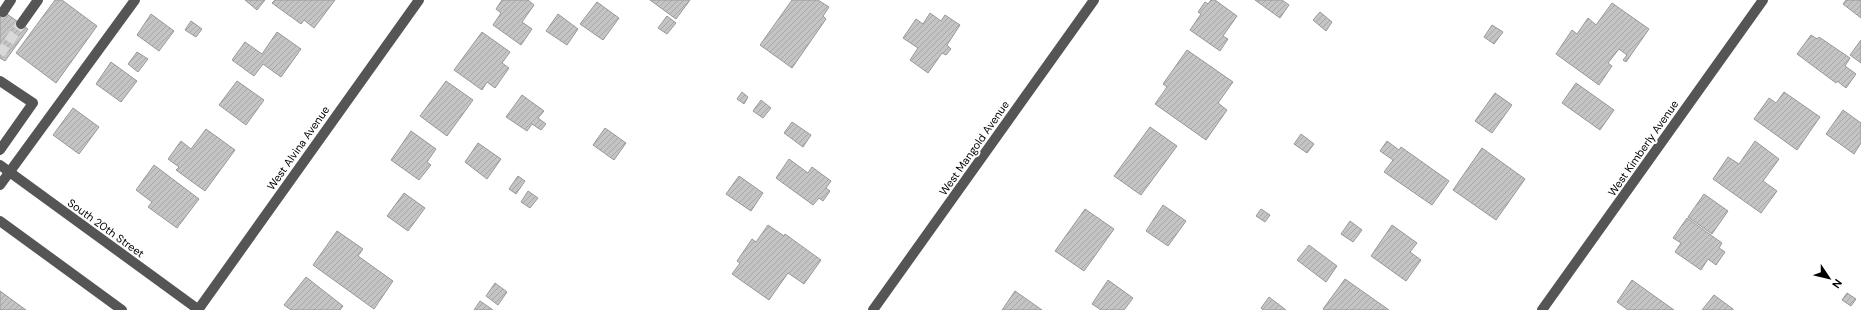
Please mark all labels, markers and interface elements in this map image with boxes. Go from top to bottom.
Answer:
street label: West Kimberly Avenue [1605,97,1681,199]
street label: West Mangold Avenue [936,98,1012,198]
street label: West Alvina Avenue [264,103,332,193]
street label: South 20th Street [65,196,147,260]
north arrow [1809,258,1849,298]
text: N [1829,276,1845,291]

